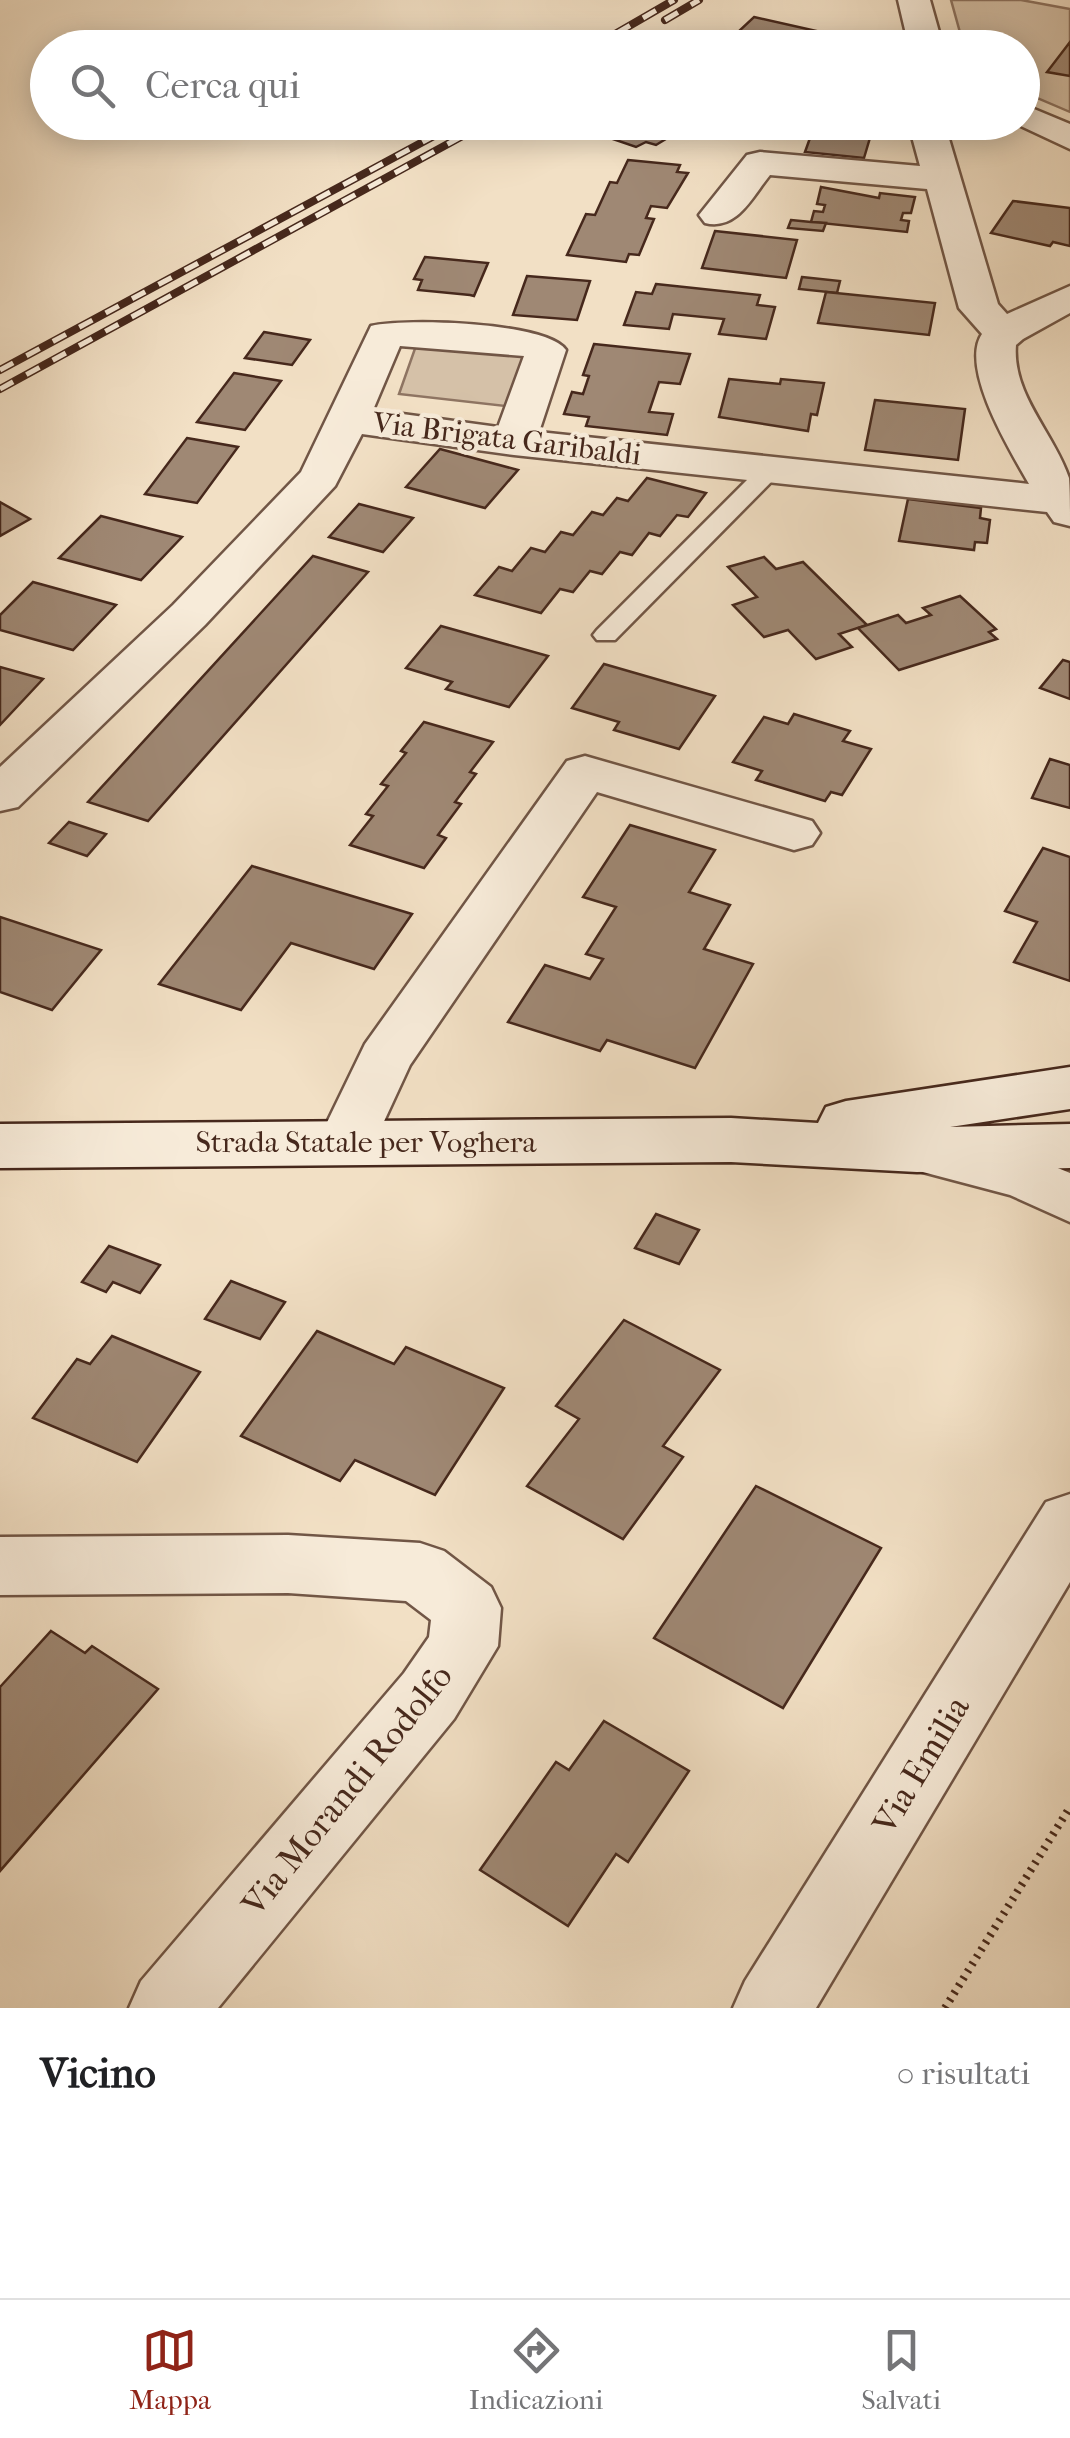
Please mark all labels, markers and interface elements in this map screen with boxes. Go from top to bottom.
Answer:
search box [30,30,1040,140]
icon: search [65,58,120,113]
text: Cerca qui [145,63,300,108]
street label: Via Brigata Garibaldi [370,405,643,473]
street label: Strada Statale per Voghera [196,1125,538,1160]
street label: Via Morandi Rodolfo [232,1656,461,1925]
street label: Via Emilia [863,1688,979,1842]
text: Vicino [40,2049,156,2098]
text: 0 risultati [897,2055,1030,2092]
tab: Mappa [129,2323,211,2416]
tab: Indicazioni [469,2323,603,2416]
tab: Salvati [861,2323,941,2416]

